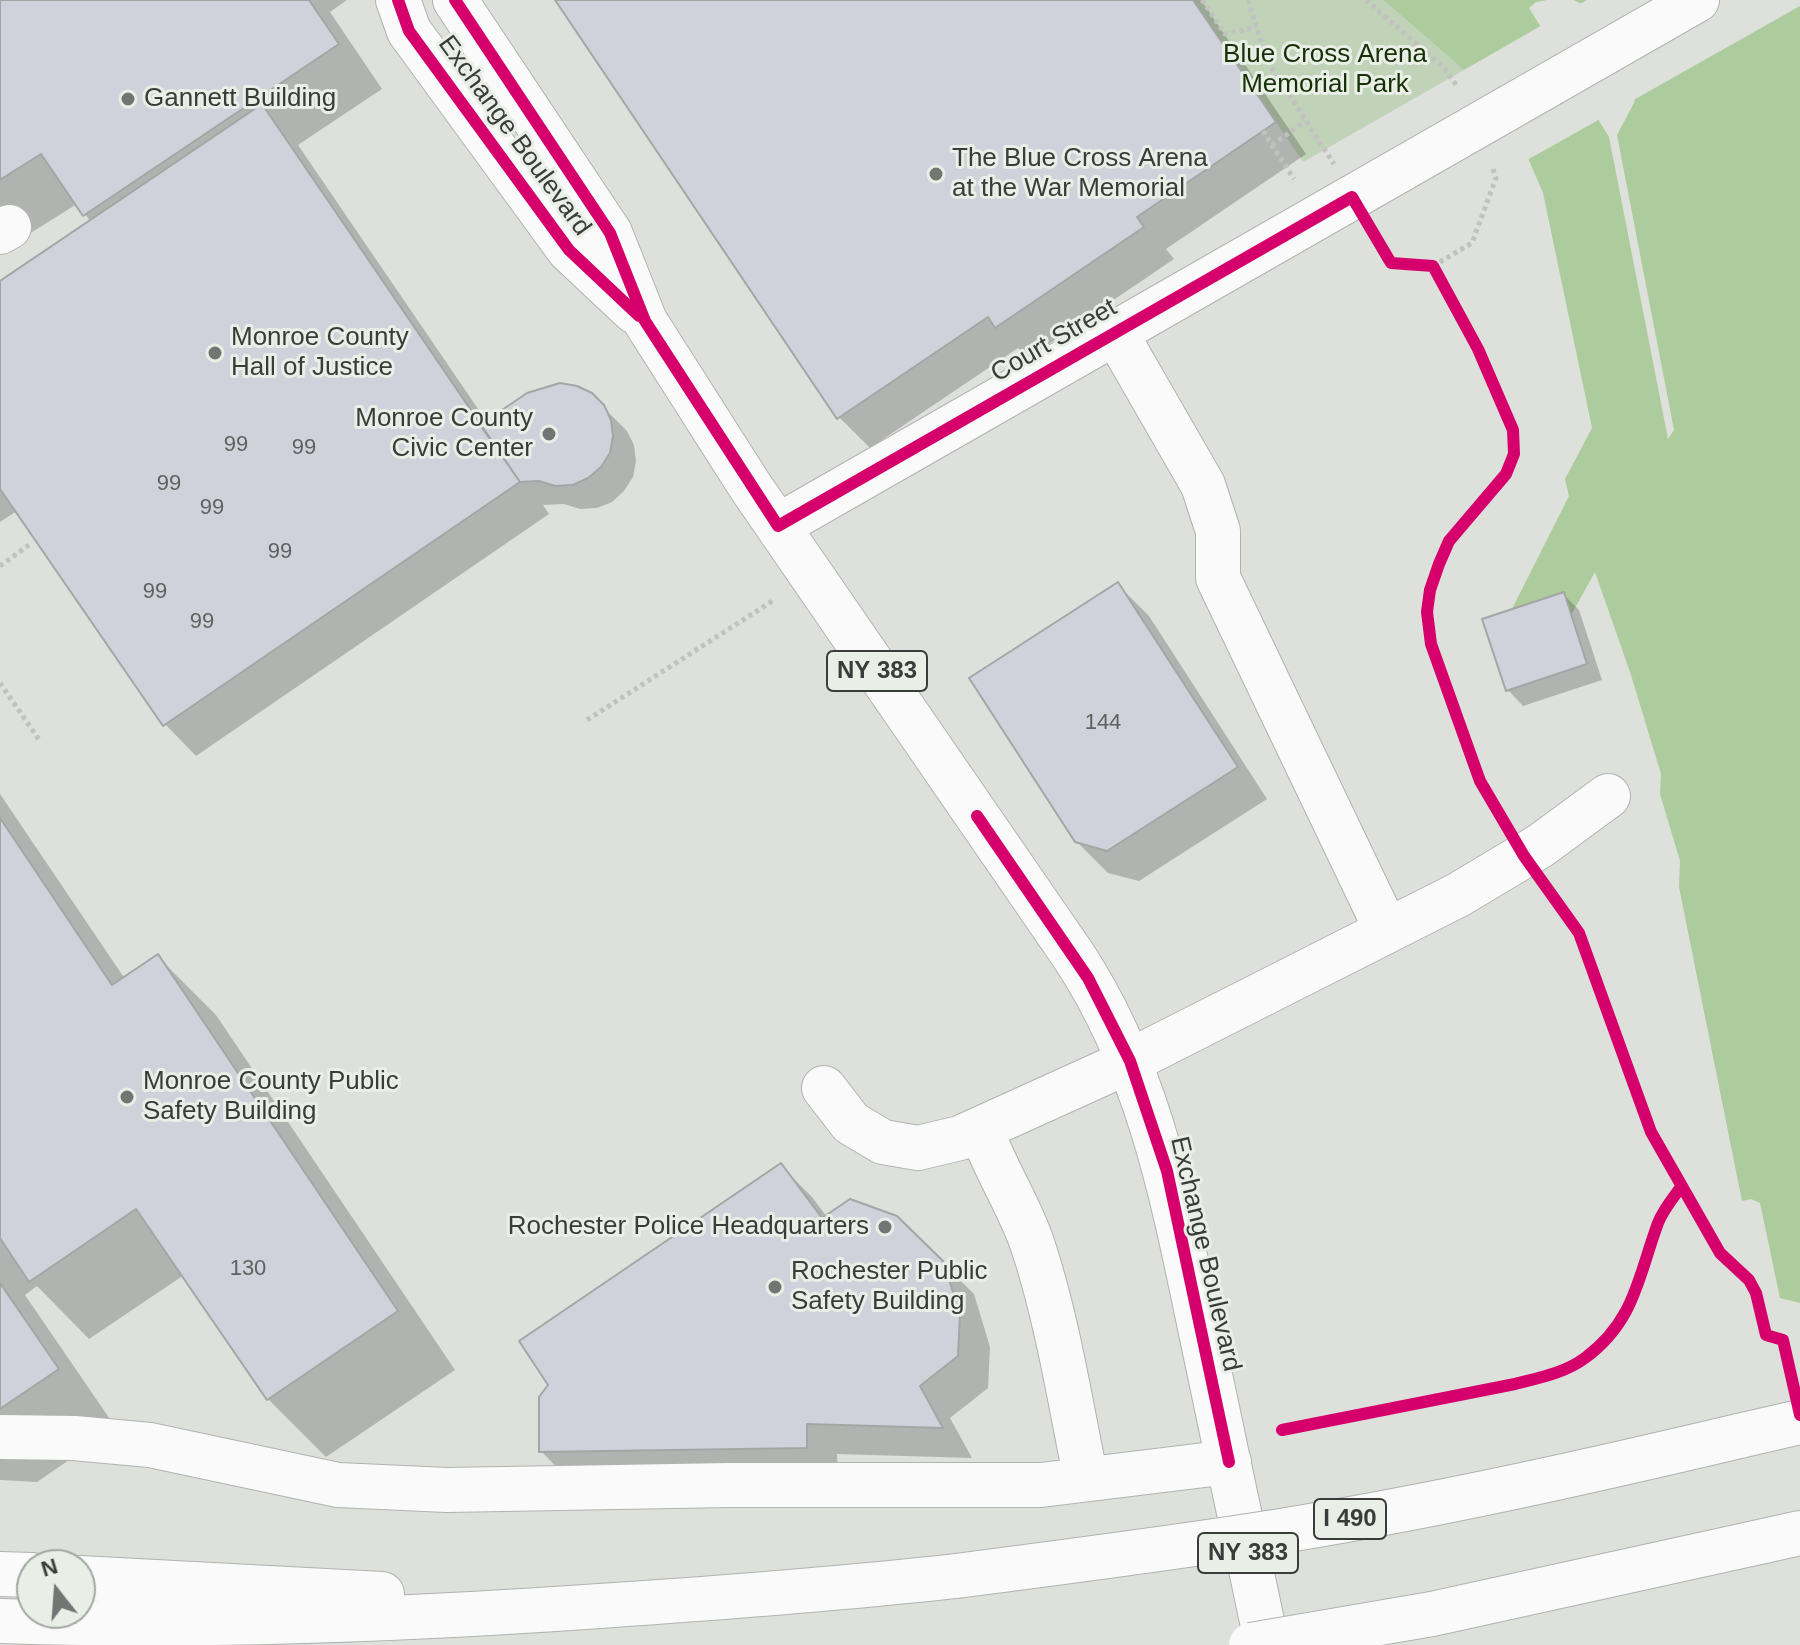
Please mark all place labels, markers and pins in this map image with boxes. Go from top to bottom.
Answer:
place label: Gannett Building [144,83,336,115]
marker: Gannett Building [119,90,137,108]
place label: The Blue Cross Arena at the War Memorial [952,143,1208,204]
marker: The Blue Cross Arena at the War Memorial [927,165,945,183]
place label: Monroe County Hall of Justice [231,322,409,384]
marker: Monroe County Hall of Justice [206,344,224,362]
place label: Monroe County Civic Center [355,403,533,464]
marker: Monroe County Civic Center [540,425,558,443]
place label: Monroe County Public Safety Building [143,1066,399,1128]
marker: Monroe County Public Safety Building [118,1088,136,1106]
place label: Rochester Police Headquarters [508,1211,869,1243]
marker: Rochester Police Headquarters [876,1218,894,1236]
place label: Rochester Public Safety Building [791,1256,988,1318]
marker: Rochester Public Safety Building [766,1278,784,1296]

